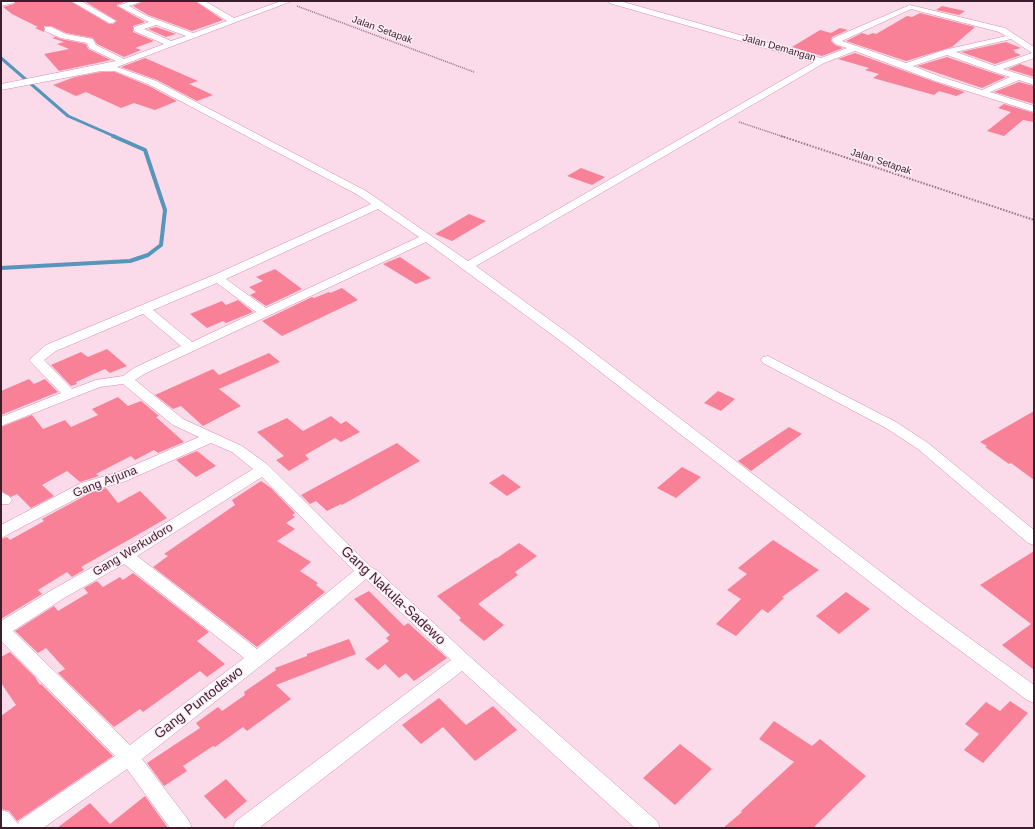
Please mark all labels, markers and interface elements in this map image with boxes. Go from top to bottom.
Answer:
street label: Jalan Setapak [350,14,414,46]
street label: Jalan Demangan [741,32,817,64]
street label: Jalan Setapak [849,147,913,177]
street label: Gang Arjuna [71,463,139,501]
street label: Gang Werkudoro [90,520,176,580]
street label: Gang Nakula-Sadewo [337,543,449,649]
street label: Gang Puntodewo [151,663,247,743]

